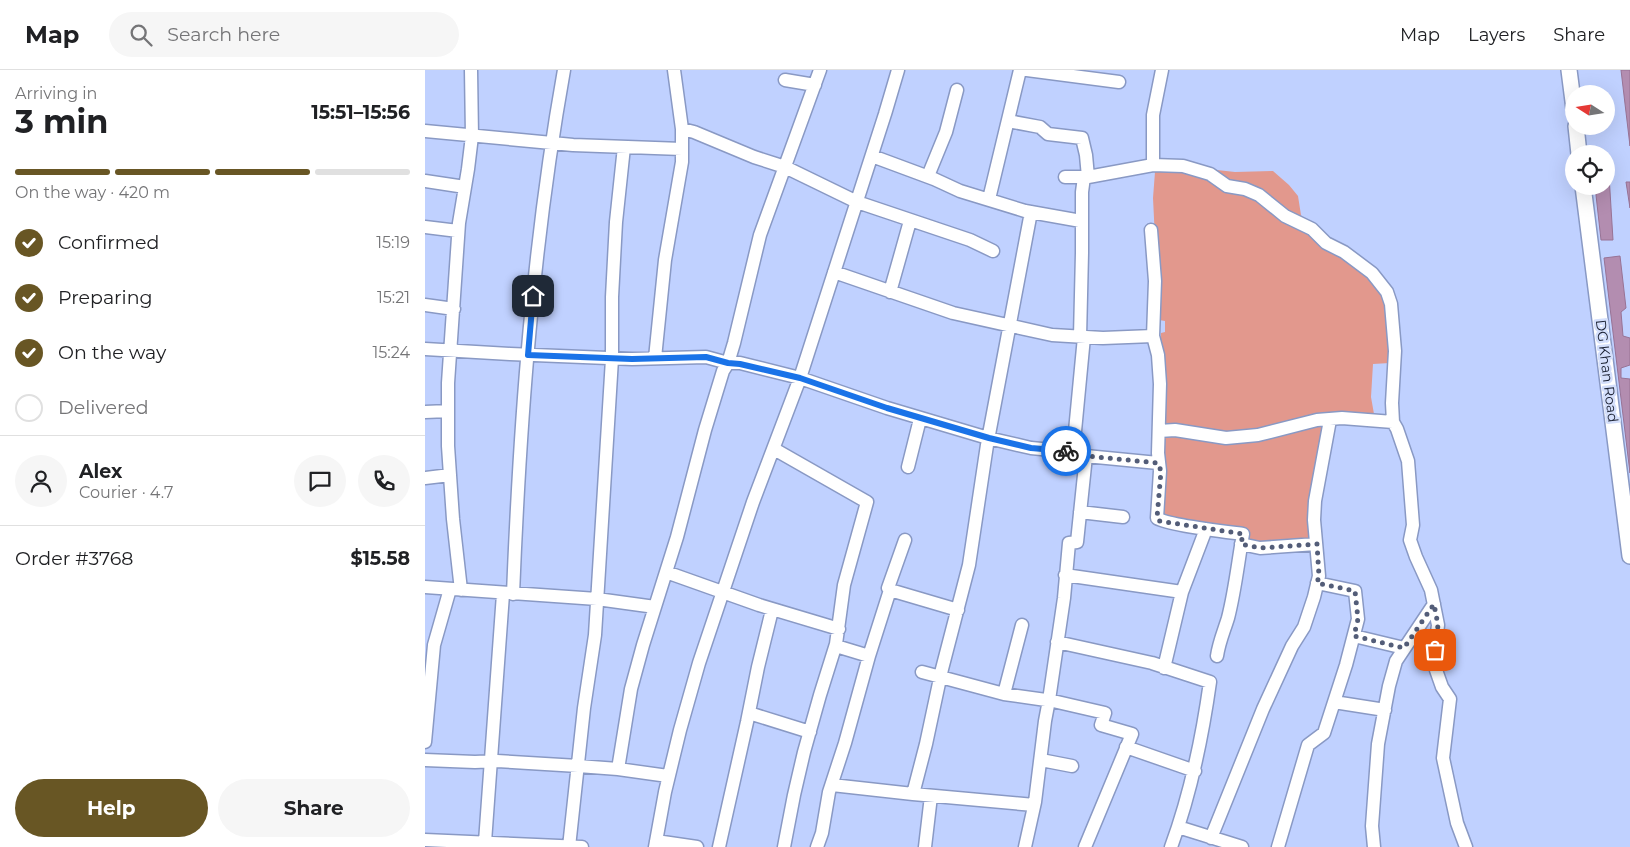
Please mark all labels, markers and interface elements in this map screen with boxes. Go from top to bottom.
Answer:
search box [109,12,459,57]
text: Map [25,20,79,49]
icon: search [127,21,155,49]
text: Search here [167,23,280,46]
text: Map [1400,24,1440,46]
text: Layers [1468,24,1525,46]
text: Share [1553,24,1605,46]
text: Arriving in [15,84,97,103]
north arrow [1565,85,1615,135]
map controls [1565,85,1615,195]
text: 15:51–15:56 [311,101,410,124]
text: 3 min [15,102,108,141]
button: locate [1565,145,1615,195]
text: On the way · 420 m [15,183,170,202]
icon: check [15,229,43,257]
text: Confirmed [58,231,159,254]
text: 15:19 [376,233,410,252]
pin [512,275,554,317]
icon: home [519,282,547,310]
icon: check [15,284,43,312]
text: Preparing [58,286,153,309]
text: 15:21 [377,288,410,307]
street label: DG Khan Road [1592,319,1622,423]
icon: check [15,339,43,367]
text: On the way [58,341,166,364]
text: 15:24 [372,343,410,362]
text: Delivered [58,396,149,419]
courier [1041,426,1091,476]
icon: bike [1052,437,1080,465]
button: person [15,455,67,507]
button: chat [294,455,346,507]
button: phone [358,455,410,507]
text: Alex [79,460,122,483]
text: Courier · 4.7 [79,483,173,502]
text: Order #3768 [15,547,133,570]
text: $15.58 [350,547,410,570]
pin [1414,629,1456,671]
icon: bag [1421,636,1449,664]
button: Help [15,779,208,837]
button: Share [218,779,410,837]

